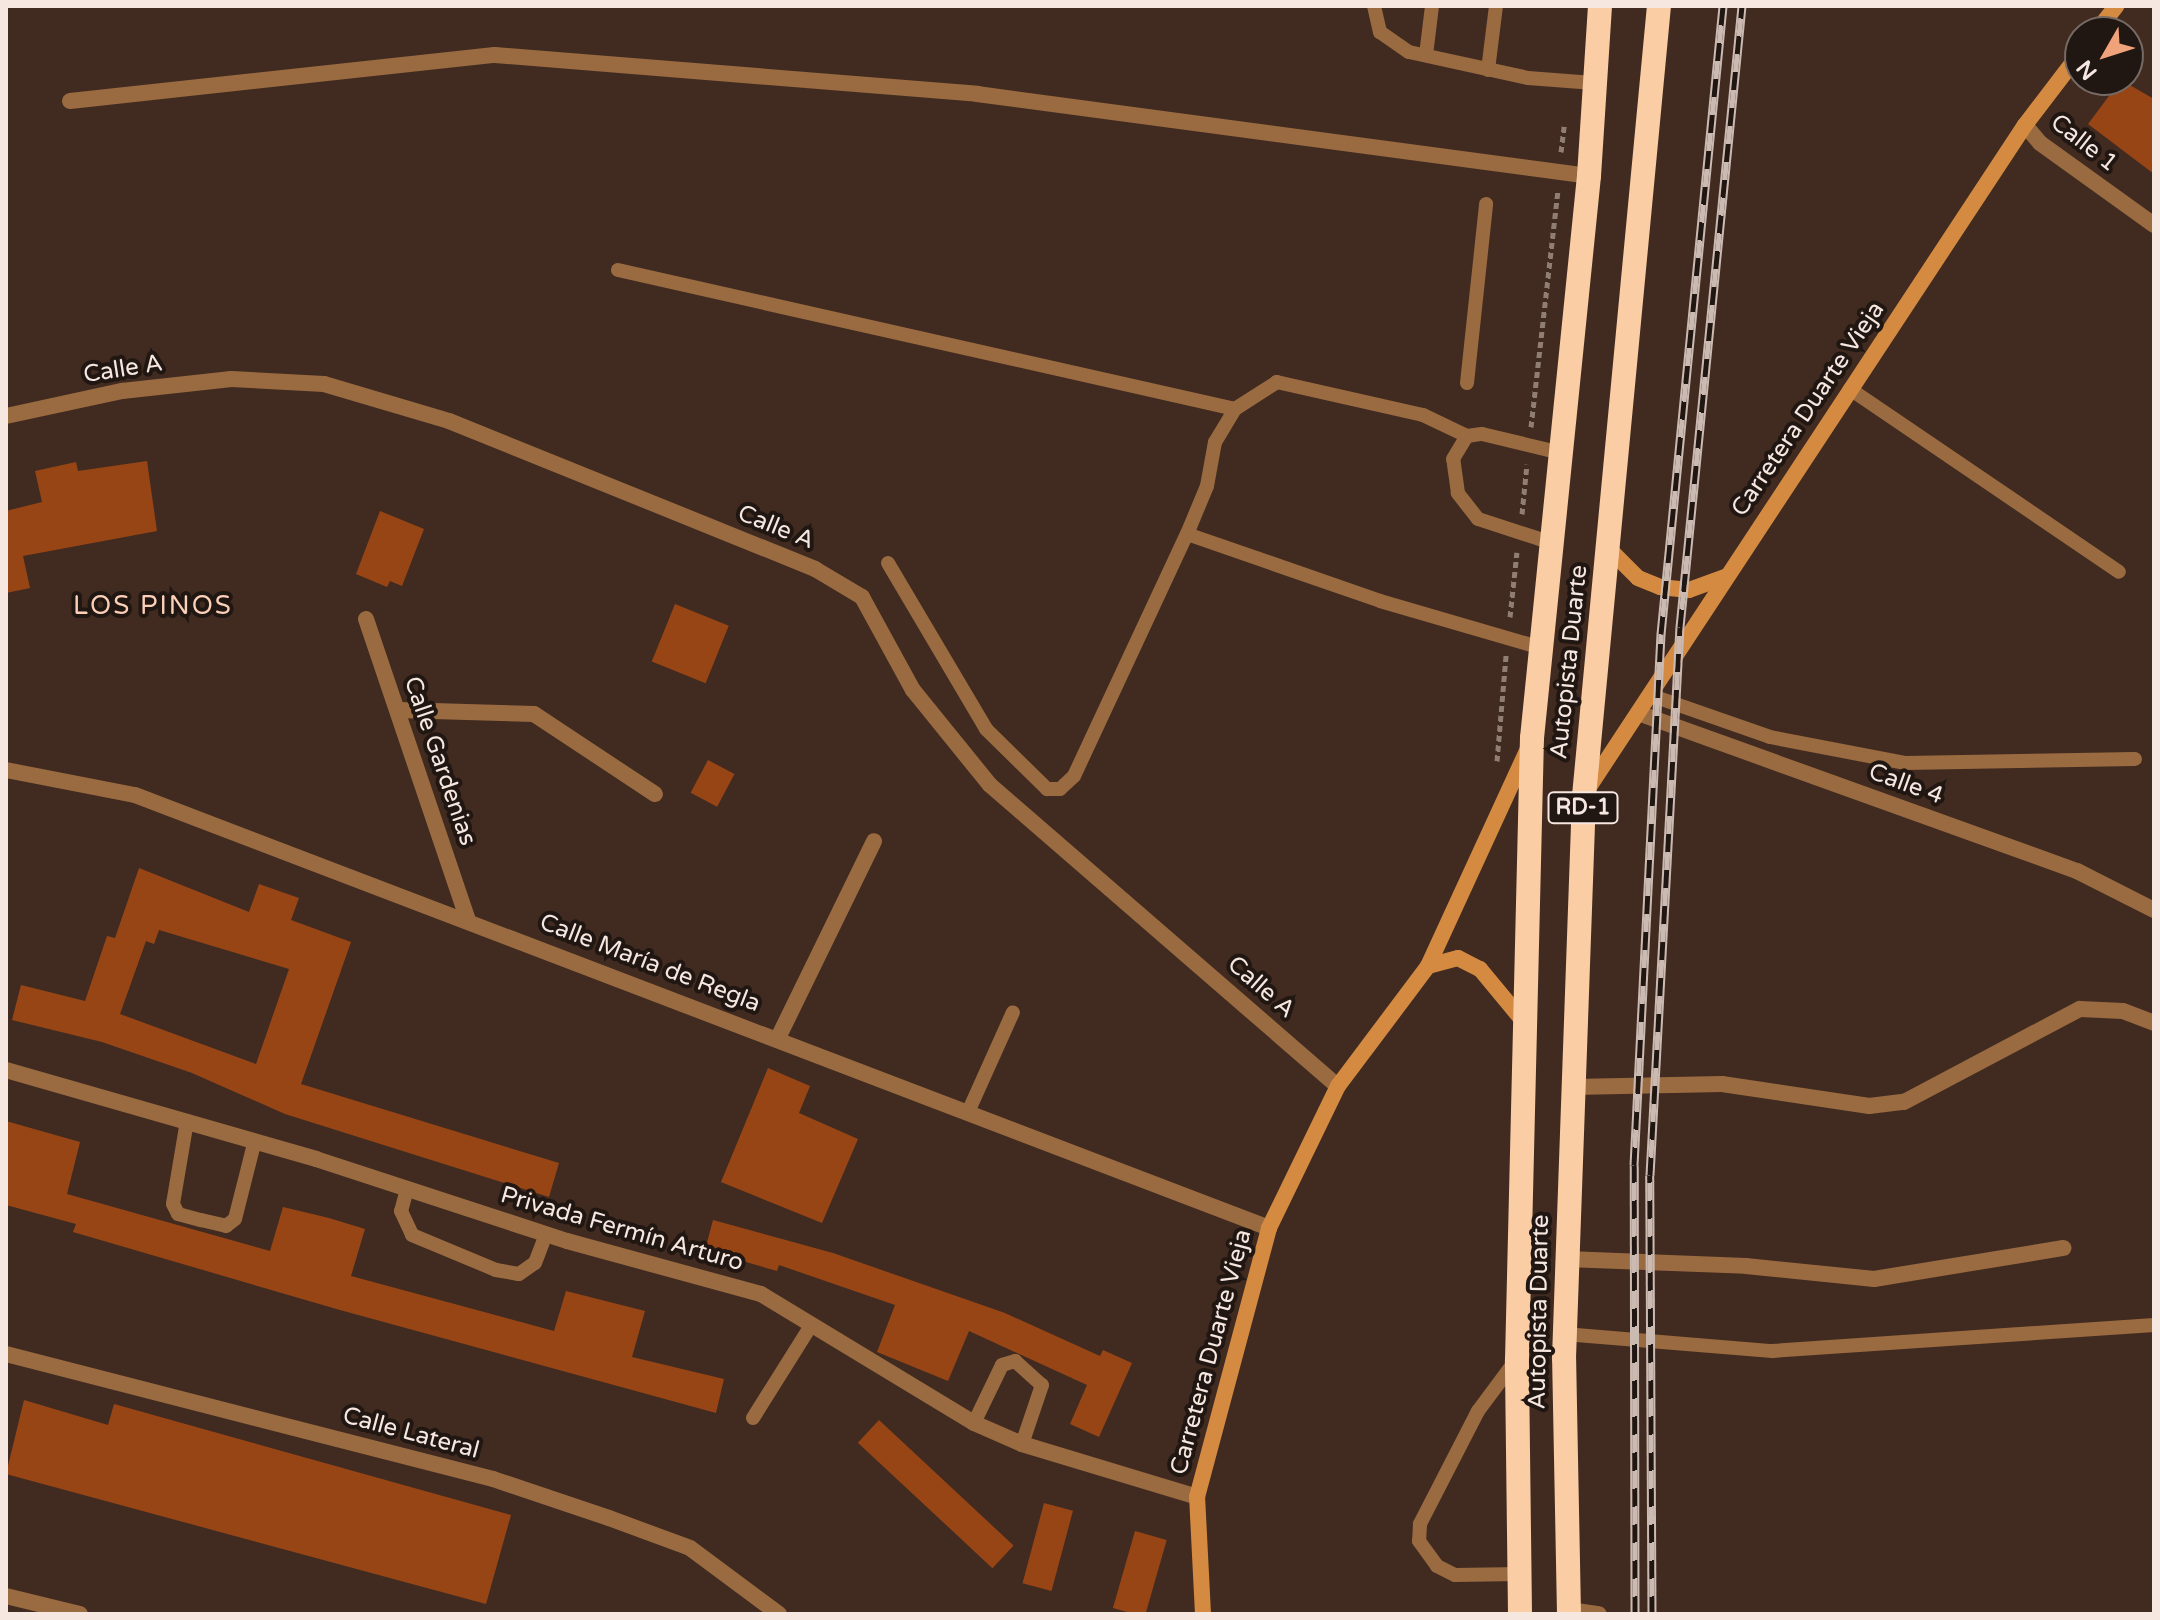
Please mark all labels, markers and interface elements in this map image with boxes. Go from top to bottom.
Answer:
north arrow [2064,16,2144,96]
text: N [2071,55,2103,85]
street label: Calle 1 [2045,108,2123,178]
street label: Carretera Duarte Vieja [1725,296,1891,522]
street label: Calle A [81,349,165,389]
street label: Calle A [734,499,818,555]
street label: Autopista Duarte [1544,564,1594,760]
district label: LOS PINOS [73,590,233,622]
street label: Calle Gardenias [398,673,482,849]
street label: Calle 4 [1865,757,1947,811]
road number: RD-1 [1547,790,1619,826]
street label: Calle María de Regla [536,908,764,1018]
street label: Calle A [1221,950,1301,1024]
street label: Privada Fermín Arturo [497,1181,747,1277]
street label: Autopista Duarte [1523,1214,1555,1410]
street label: Carretera Duarte Vieja [1164,1226,1258,1478]
street label: Calle Lateral [340,1401,482,1465]

